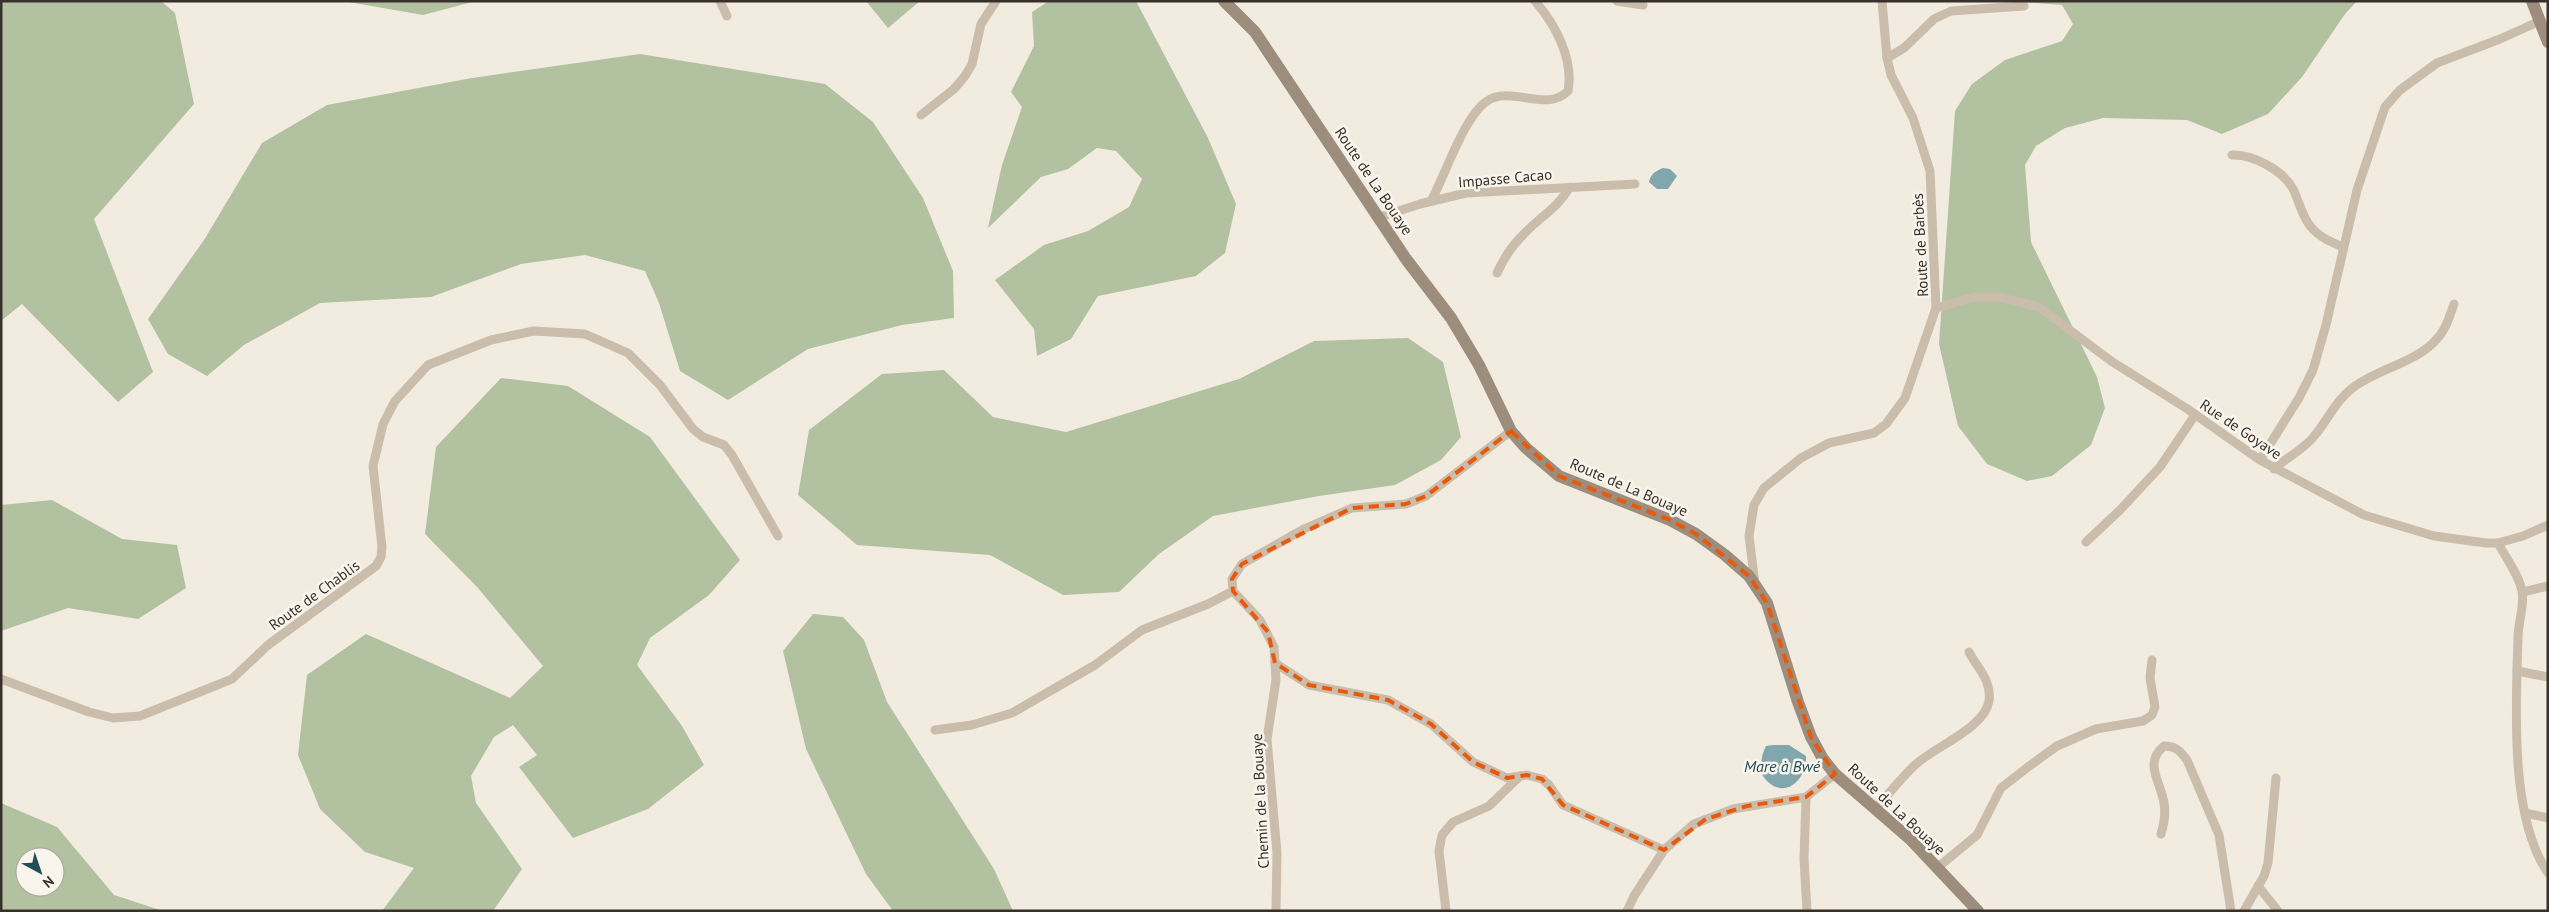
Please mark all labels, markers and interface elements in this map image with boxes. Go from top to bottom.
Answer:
street label: Route de La Bouaye [1331,123,1417,239]
street label: Impasse Cacao [1457,164,1553,192]
street label: Route de Barbès [1908,193,1932,297]
street label: Rue de Goyave [2197,395,2285,463]
street label: Route de La Bouaye [1567,454,1691,520]
street label: Route de Chablis [265,556,363,634]
street label: Chemin de la Bouaye [1247,733,1273,869]
water label: Mare à Bwé [1744,756,1821,776]
street label: Route de La Bouaye [1844,759,1950,859]
north arrow [15,847,65,897]
text: N [39,872,58,892]

